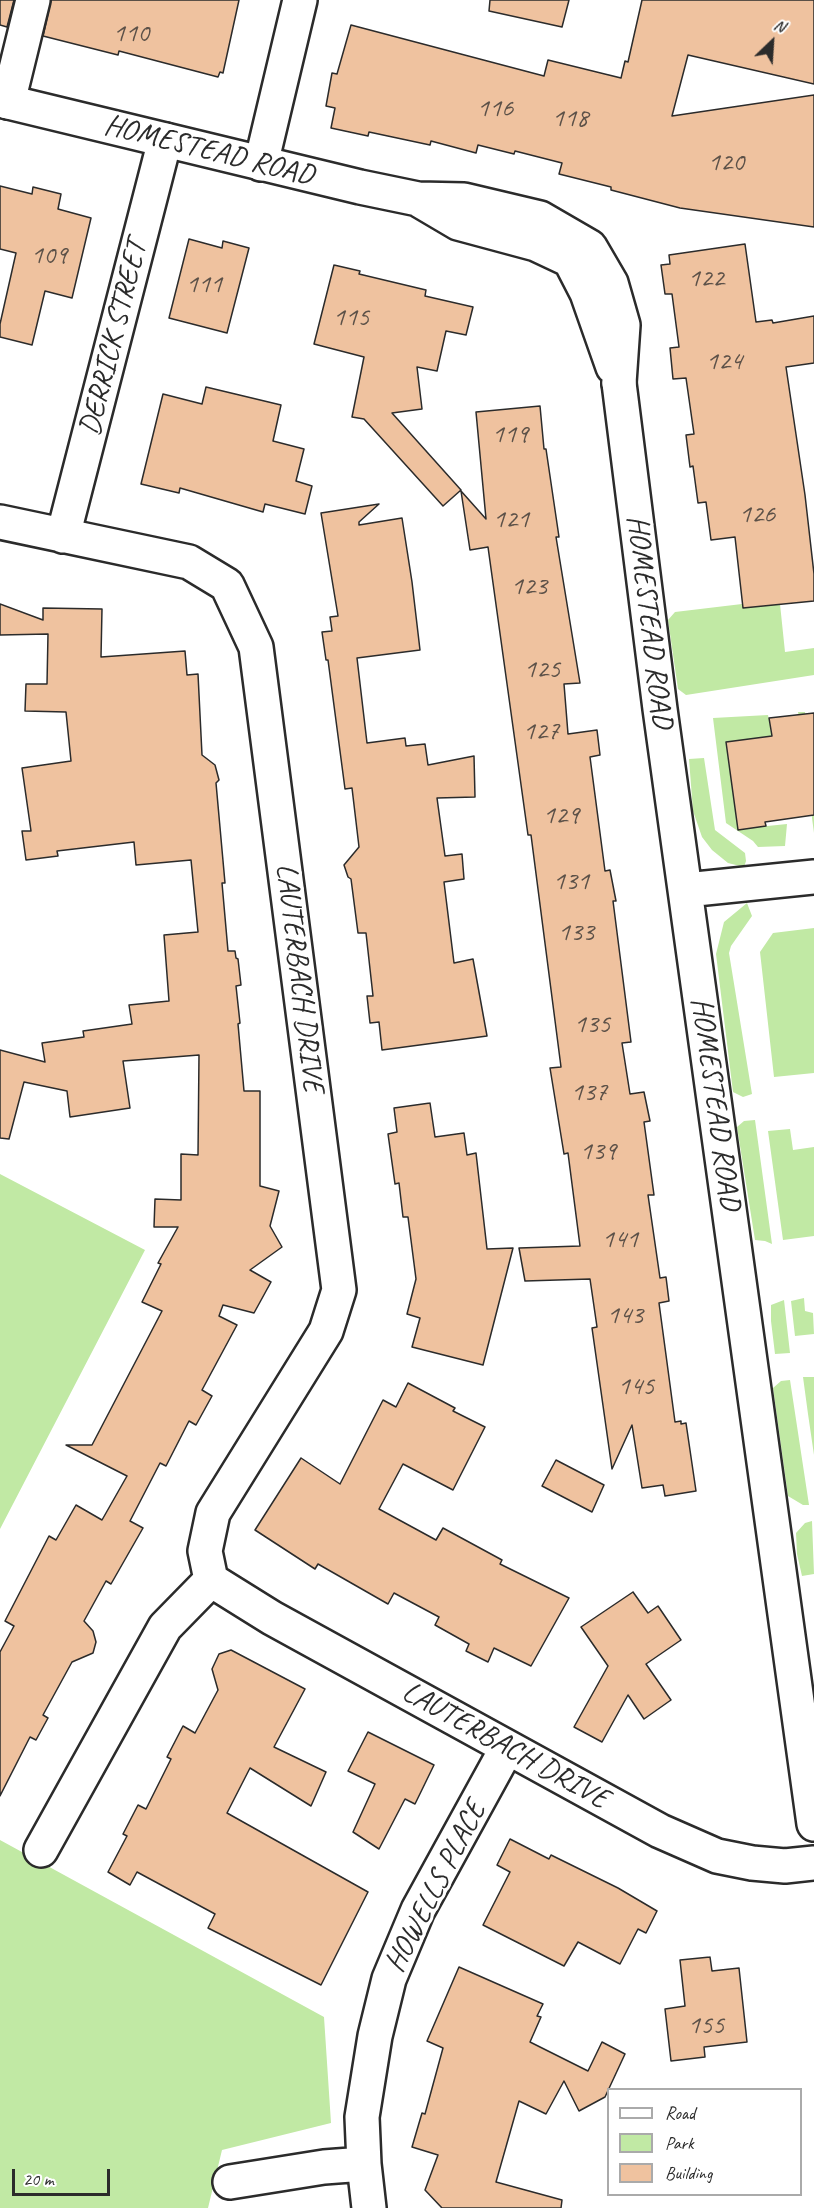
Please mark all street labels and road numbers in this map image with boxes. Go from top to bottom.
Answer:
street label: HOMESTEAD ROAD [101,108,317,194]
street label: DERRICK STREET [72,237,156,439]
street label: HOMESTEAD ROAD [618,513,680,731]
street label: LAUTERBACH DRIVE [267,862,331,1094]
street label: HOMESTEAD ROAD [682,995,748,1213]
street label: LAUTERBACH DRIVE [396,1674,614,1818]
street label: HOWELLS PLACE [378,1796,494,1978]

